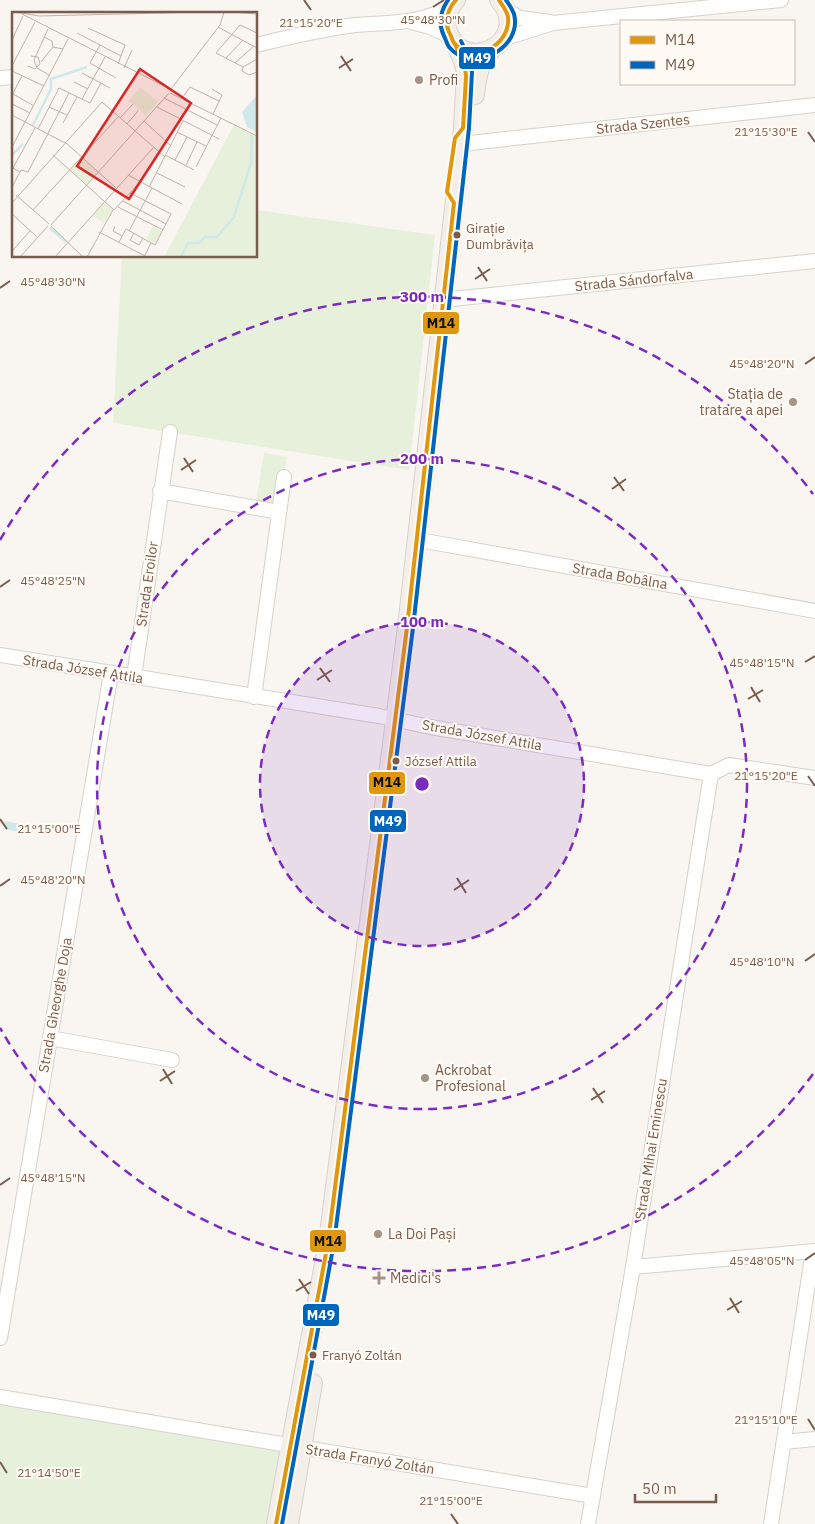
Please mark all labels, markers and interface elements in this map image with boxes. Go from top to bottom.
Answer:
inset map [12,12,258,258]
text: 45°48'30"N [400,12,466,27]
text: 21°15'20"E [279,15,343,30]
legend [620,20,795,85]
text: M14 [665,30,695,49]
line badge: M49 [458,46,496,70]
text: M49 [463,49,491,67]
text: M49 [665,55,695,74]
place label: Profi [429,71,458,89]
marker: Profi [413,74,425,86]
street label: Strada Szentes [595,110,691,138]
text: 21°15'30"E [734,124,798,139]
place label: Girație Dumbrăvița [466,220,534,253]
marker: Girație Dumbrăvița [452,230,462,240]
street label: Strada Sándorfalva [574,265,695,295]
text: 45°48'30"N [20,274,86,289]
text: 300 m [400,287,444,306]
line badge: M14 [422,311,460,335]
text: M14 [427,314,455,332]
text: 45°48'20"N [729,356,795,371]
place label: Stația de tratare a apei [700,385,783,419]
marker: Stația de tratare a apei [787,396,799,408]
text: 200 m [400,449,444,468]
street label: Strada Eroilor [132,540,162,628]
street label: Strada Bobâlna [571,559,670,593]
text: 45°48'25"N [20,573,86,588]
text: 100 m [400,612,444,631]
street label: Strada József Attila [22,651,145,687]
text: 45°48'15"N [729,655,795,670]
street label: Strada József Attila [421,716,544,755]
place label: József Attila [405,753,477,770]
marker: József Attila [391,756,401,766]
text: 21°15'20"E [734,768,798,783]
line badge: M14 [368,771,406,795]
text: M14 [373,773,401,791]
centre of rings [413,775,431,793]
line badge: M49 [369,809,407,833]
text: M49 [374,812,402,830]
text: 21°15'00"E [17,821,81,836]
text: 45°48'20"N [20,872,86,887]
street label: Strada Gheorghe Doja [34,935,76,1074]
text: 45°48'10"N [729,954,795,969]
place label: Ackrobat Profesional [435,1061,506,1095]
marker: Ackrobat Profesional [419,1072,431,1084]
street label: Strada Mihai Eminescu [631,1077,671,1221]
text: 45°48'15"N [20,1170,86,1185]
place label: La Doi Pași [388,1225,456,1243]
marker: La Doi Pași [372,1228,384,1240]
line badge: M14 [309,1229,347,1253]
text: M14 [314,1232,342,1250]
text: 45°48'05"N [729,1253,795,1268]
place label: Medici's [390,1269,442,1287]
marker: Medici's [372,1271,386,1285]
line badge: M49 [302,1303,340,1327]
text: M49 [307,1306,335,1324]
place label: Franyó Zoltán [322,1347,402,1364]
marker: Franyó Zoltán [308,1350,318,1360]
text: 21°15'10"E [734,1412,798,1427]
street label: Strada Franyó Zoltán [304,1440,436,1478]
text: 21°14'50"E [17,1465,81,1480]
scale bar [635,1472,716,1504]
text: 50 m [642,1479,677,1498]
text: 21°15'00"E [419,1493,483,1508]

